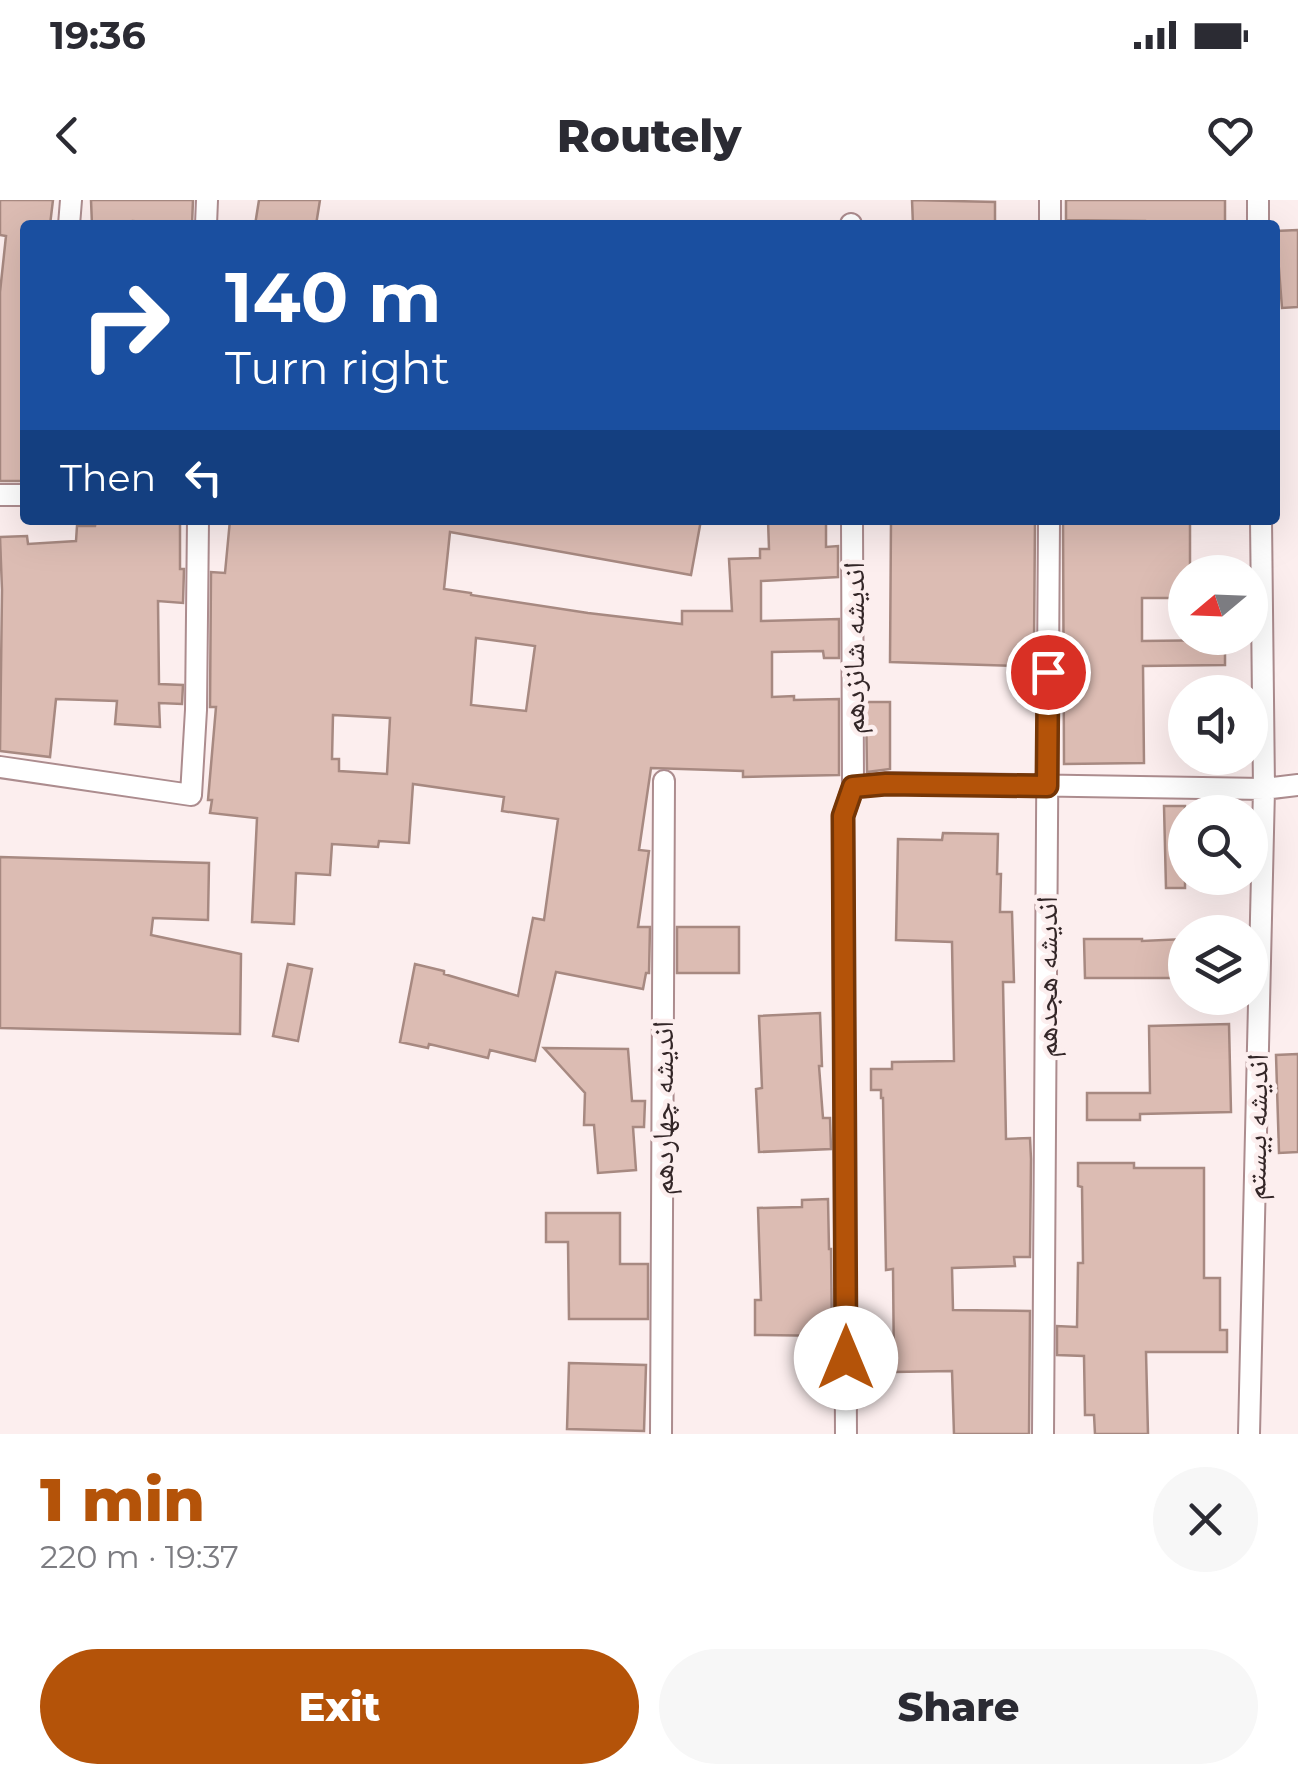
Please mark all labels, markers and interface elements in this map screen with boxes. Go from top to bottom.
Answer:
text: 19:36 [50,12,146,59]
icon: back [40,108,95,163]
text: Routely [557,108,741,163]
icon: heart [1203,108,1258,163]
text: 140 m [225,254,441,340]
icon: right [60,260,190,390]
text: Turn right [225,340,450,395]
icon: left [176,450,231,505]
text: Then [60,454,156,501]
north arrow [1168,555,1268,655]
map controls [1168,555,1268,1015]
street label: اندیشه شانزدهم [835,562,874,734]
pin [1006,630,1091,715]
icon: arrive [1021,645,1076,700]
button: sound [1168,675,1268,775]
button: search [1168,795,1268,895]
street label: اندیشه هجدهم [1028,896,1067,1058]
button: layers [1168,915,1268,1015]
street label: اندیشه چهاردهم [644,1021,683,1195]
street label: اندیشه بیستم [1236,1053,1278,1201]
position arrow [794,1306,898,1410]
text: 1 min [40,1463,205,1536]
button: close [1153,1467,1258,1572]
text: 220 m · 19:37 [40,1537,239,1576]
button: Exit [40,1649,639,1764]
button: Share [659,1649,1258,1764]

